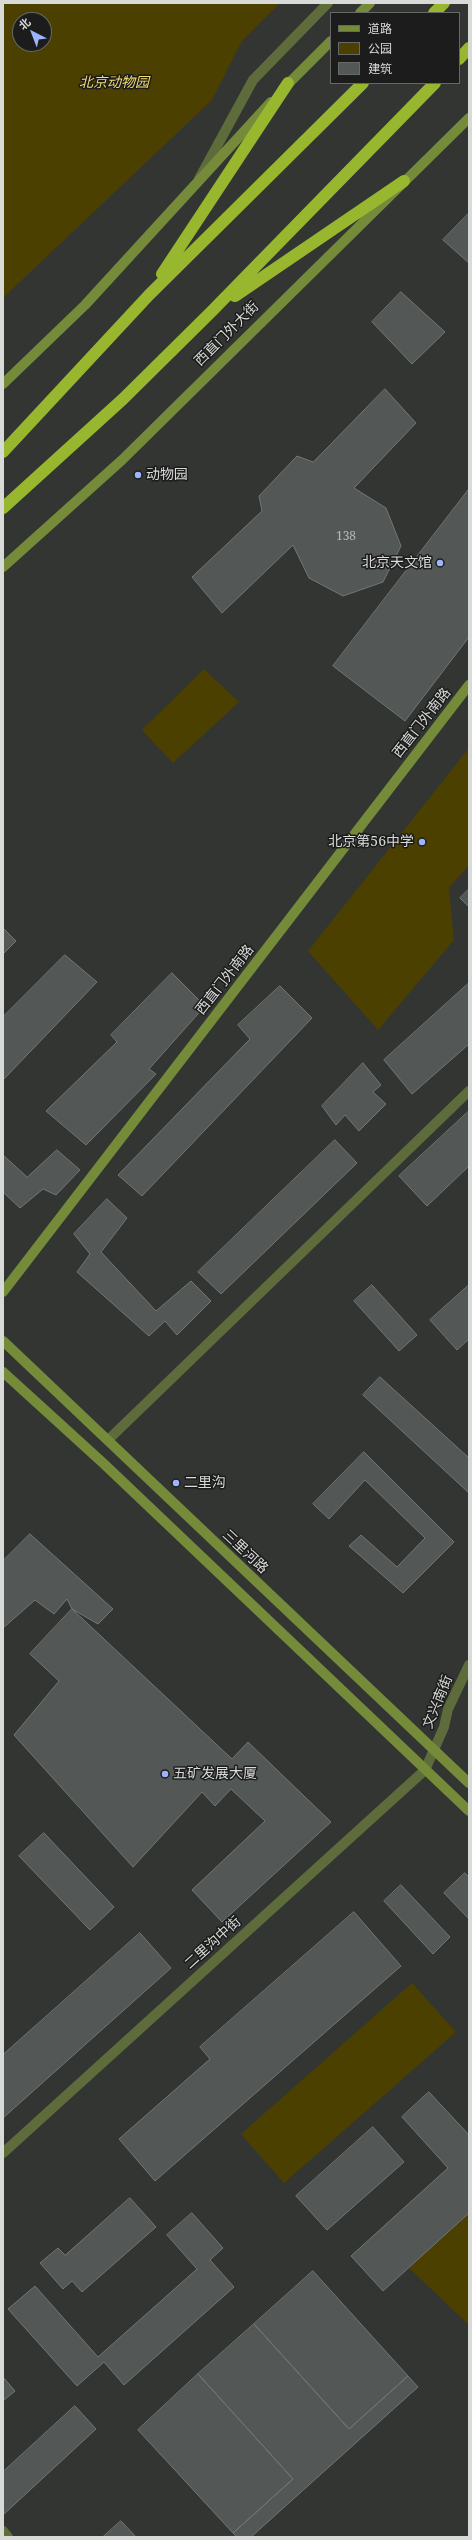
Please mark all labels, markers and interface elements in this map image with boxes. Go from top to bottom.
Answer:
north arrow [12,12,52,52]
legend [330,12,460,84]
text: 北 [15,14,33,33]
text: 道路 [368,20,392,37]
text: 公园 [368,40,392,57]
text: 建筑 [368,60,392,77]
park label: 北京动物园 [79,75,149,91]
street label: 西直门外大街 [191,298,263,370]
place label: 动物园 [146,467,188,483]
marker: 动物园 [133,470,143,480]
house number: 138 [336,530,356,544]
place label: 北京天文馆 [362,555,432,571]
marker: 北京天文馆 [435,558,445,568]
street label: 西直门外南路 [390,685,454,761]
place label: 北京第56中学 [328,834,414,850]
marker: 北京第56中学 [417,837,427,847]
street label: 西直门外南路 [193,942,257,1018]
place label: 二里沟 [184,1475,226,1491]
marker: 二里沟 [171,1478,181,1488]
street label: 三里河路 [219,1527,271,1577]
street label: 文兴南街 [420,1673,456,1731]
place label: 五矿发展大厦 [173,1766,257,1782]
marker: 五矿发展大厦 [160,1769,170,1779]
street label: 二里沟中街 [181,1913,245,1973]

